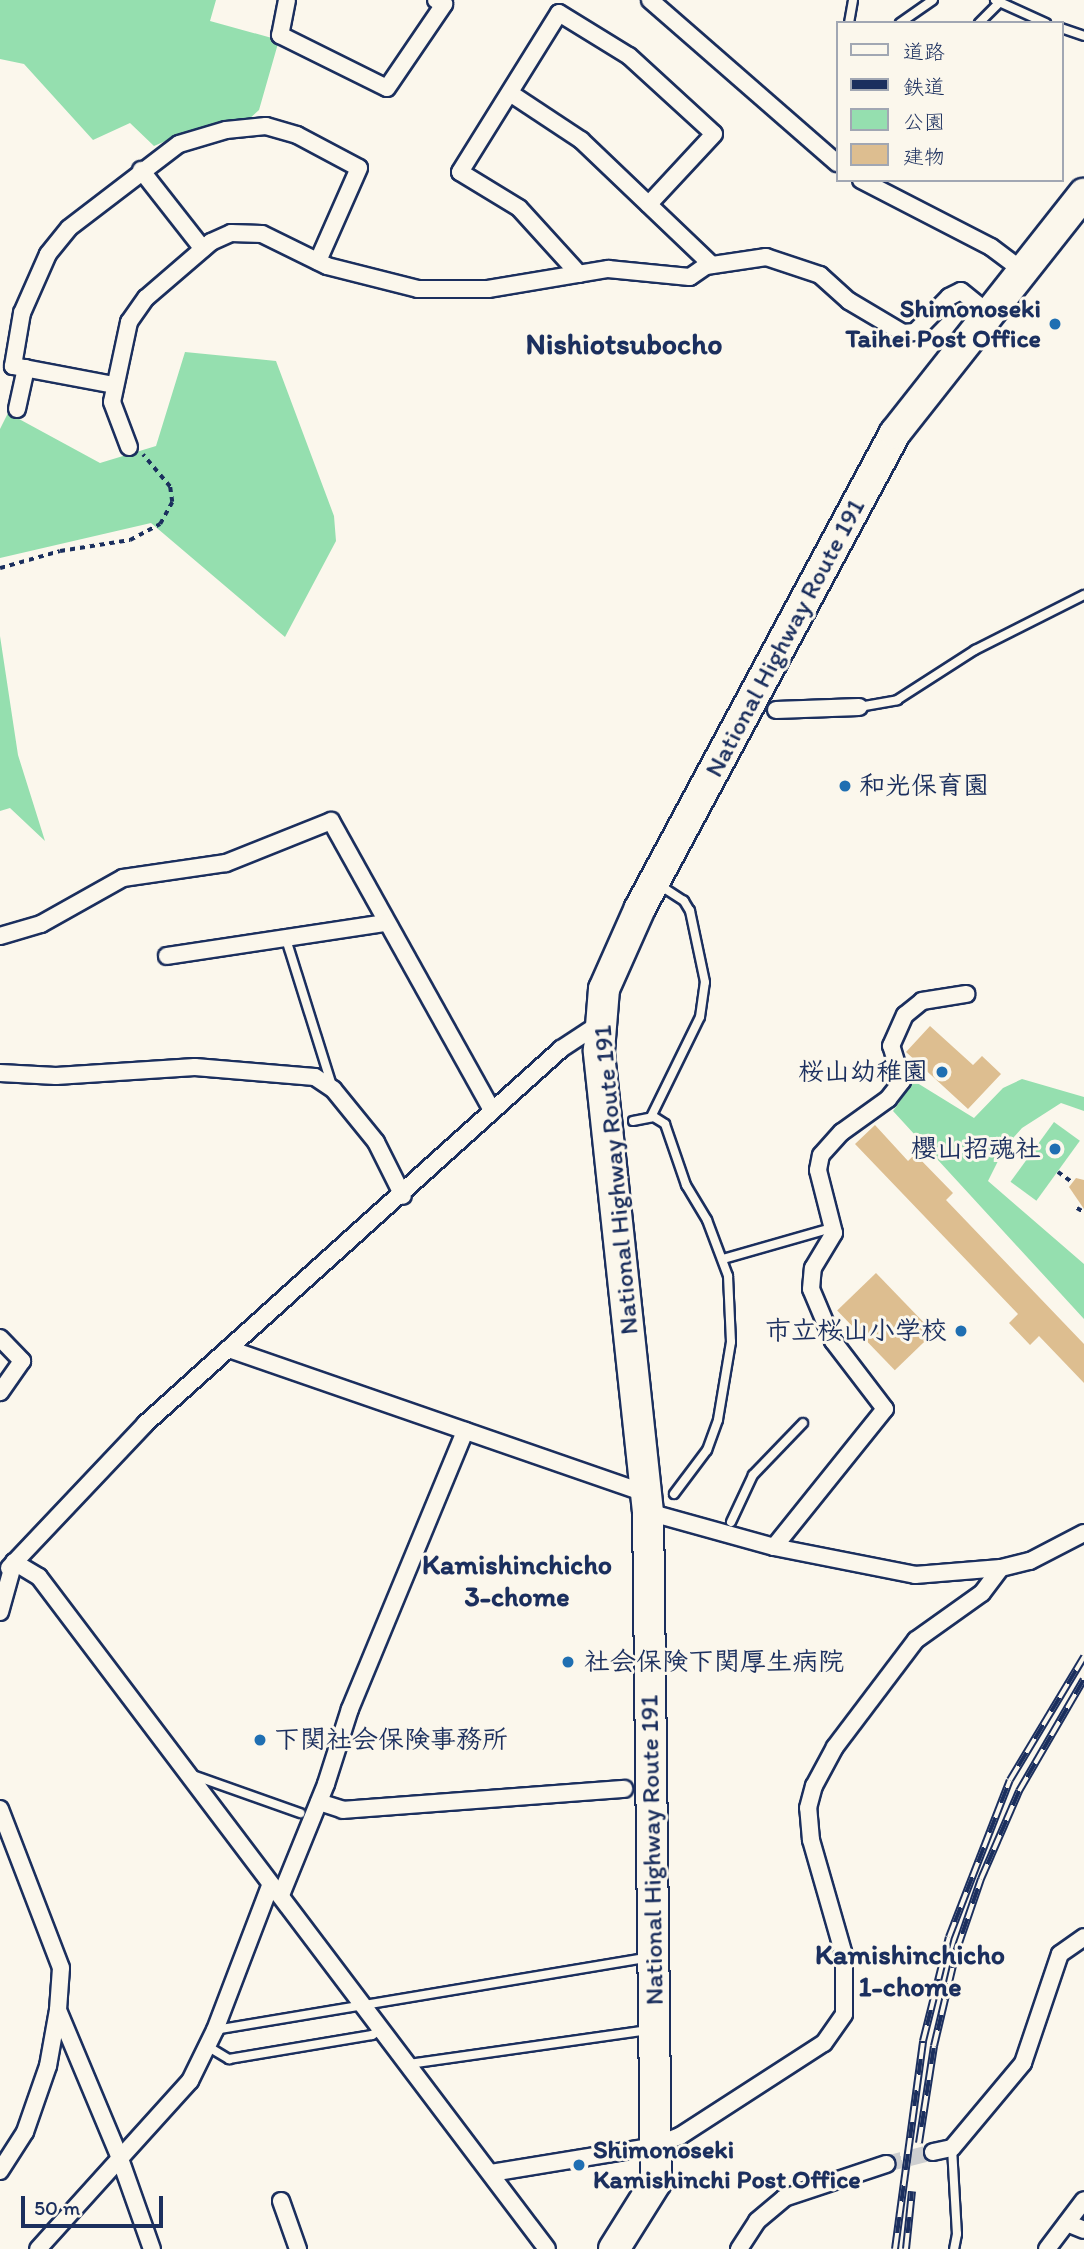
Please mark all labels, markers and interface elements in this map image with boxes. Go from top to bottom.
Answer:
legend [836,21,1063,182]
text: 道路 [903,39,945,64]
text: 鉄道 [903,74,945,99]
text: 公園 [903,109,945,134]
text: 建物 [903,144,945,169]
place label: Shimonoseki Taihei Post Office [846,293,1041,354]
marker: Shimonoseki Taihei Post Office [1047,316,1063,332]
district label: Nishiotsubocho [525,326,723,362]
street label: National Highway Route 191 [698,494,872,782]
place label: 和光保育園 [859,770,989,802]
marker: 和光保育園 [837,778,853,794]
street label: National Highway Route 191 [587,1024,645,1336]
place label: 桜山幼稚園 [798,1056,928,1088]
marker: 桜山幼稚園 [934,1064,950,1080]
place label: 櫻山招魂社 [911,1133,1041,1165]
marker: 櫻山招魂社 [1047,1141,1063,1157]
place label: 市立桜山小学校 [765,1315,947,1347]
marker: 市立桜山小学校 [953,1323,969,1339]
district label: Kamishinchicho 3-chome [422,1547,612,1613]
place label: 社会保険下関厚生病院 [584,1646,844,1678]
marker: 社会保険下関厚生病院 [558,1652,578,1672]
street label: National Highway Route 191 [634,1695,670,2005]
place label: 下関社会保険事務所 [274,1724,508,1756]
marker: 下関社会保険事務所 [252,1732,268,1748]
district label: Kamishinchicho 1-chome [815,1937,1005,2003]
place label: Shimonoseki Kamishinchi Post Office [593,2134,860,2196]
marker: Shimonoseki Kamishinchi Post Office [571,2157,587,2173]
scale bar [24,2182,166,2226]
text: 50 m [34,2195,80,2220]

